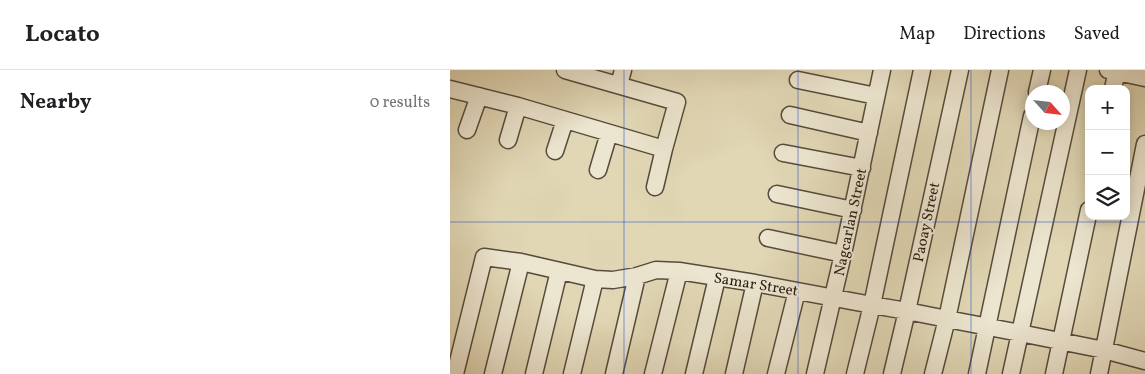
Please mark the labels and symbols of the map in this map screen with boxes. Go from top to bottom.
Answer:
north arrow [1025,85,1070,130]
street label: Nagcarlan Street [830,166,873,278]
street label: Paoay Street [909,180,946,264]
street label: Samar Street [712,268,799,303]

